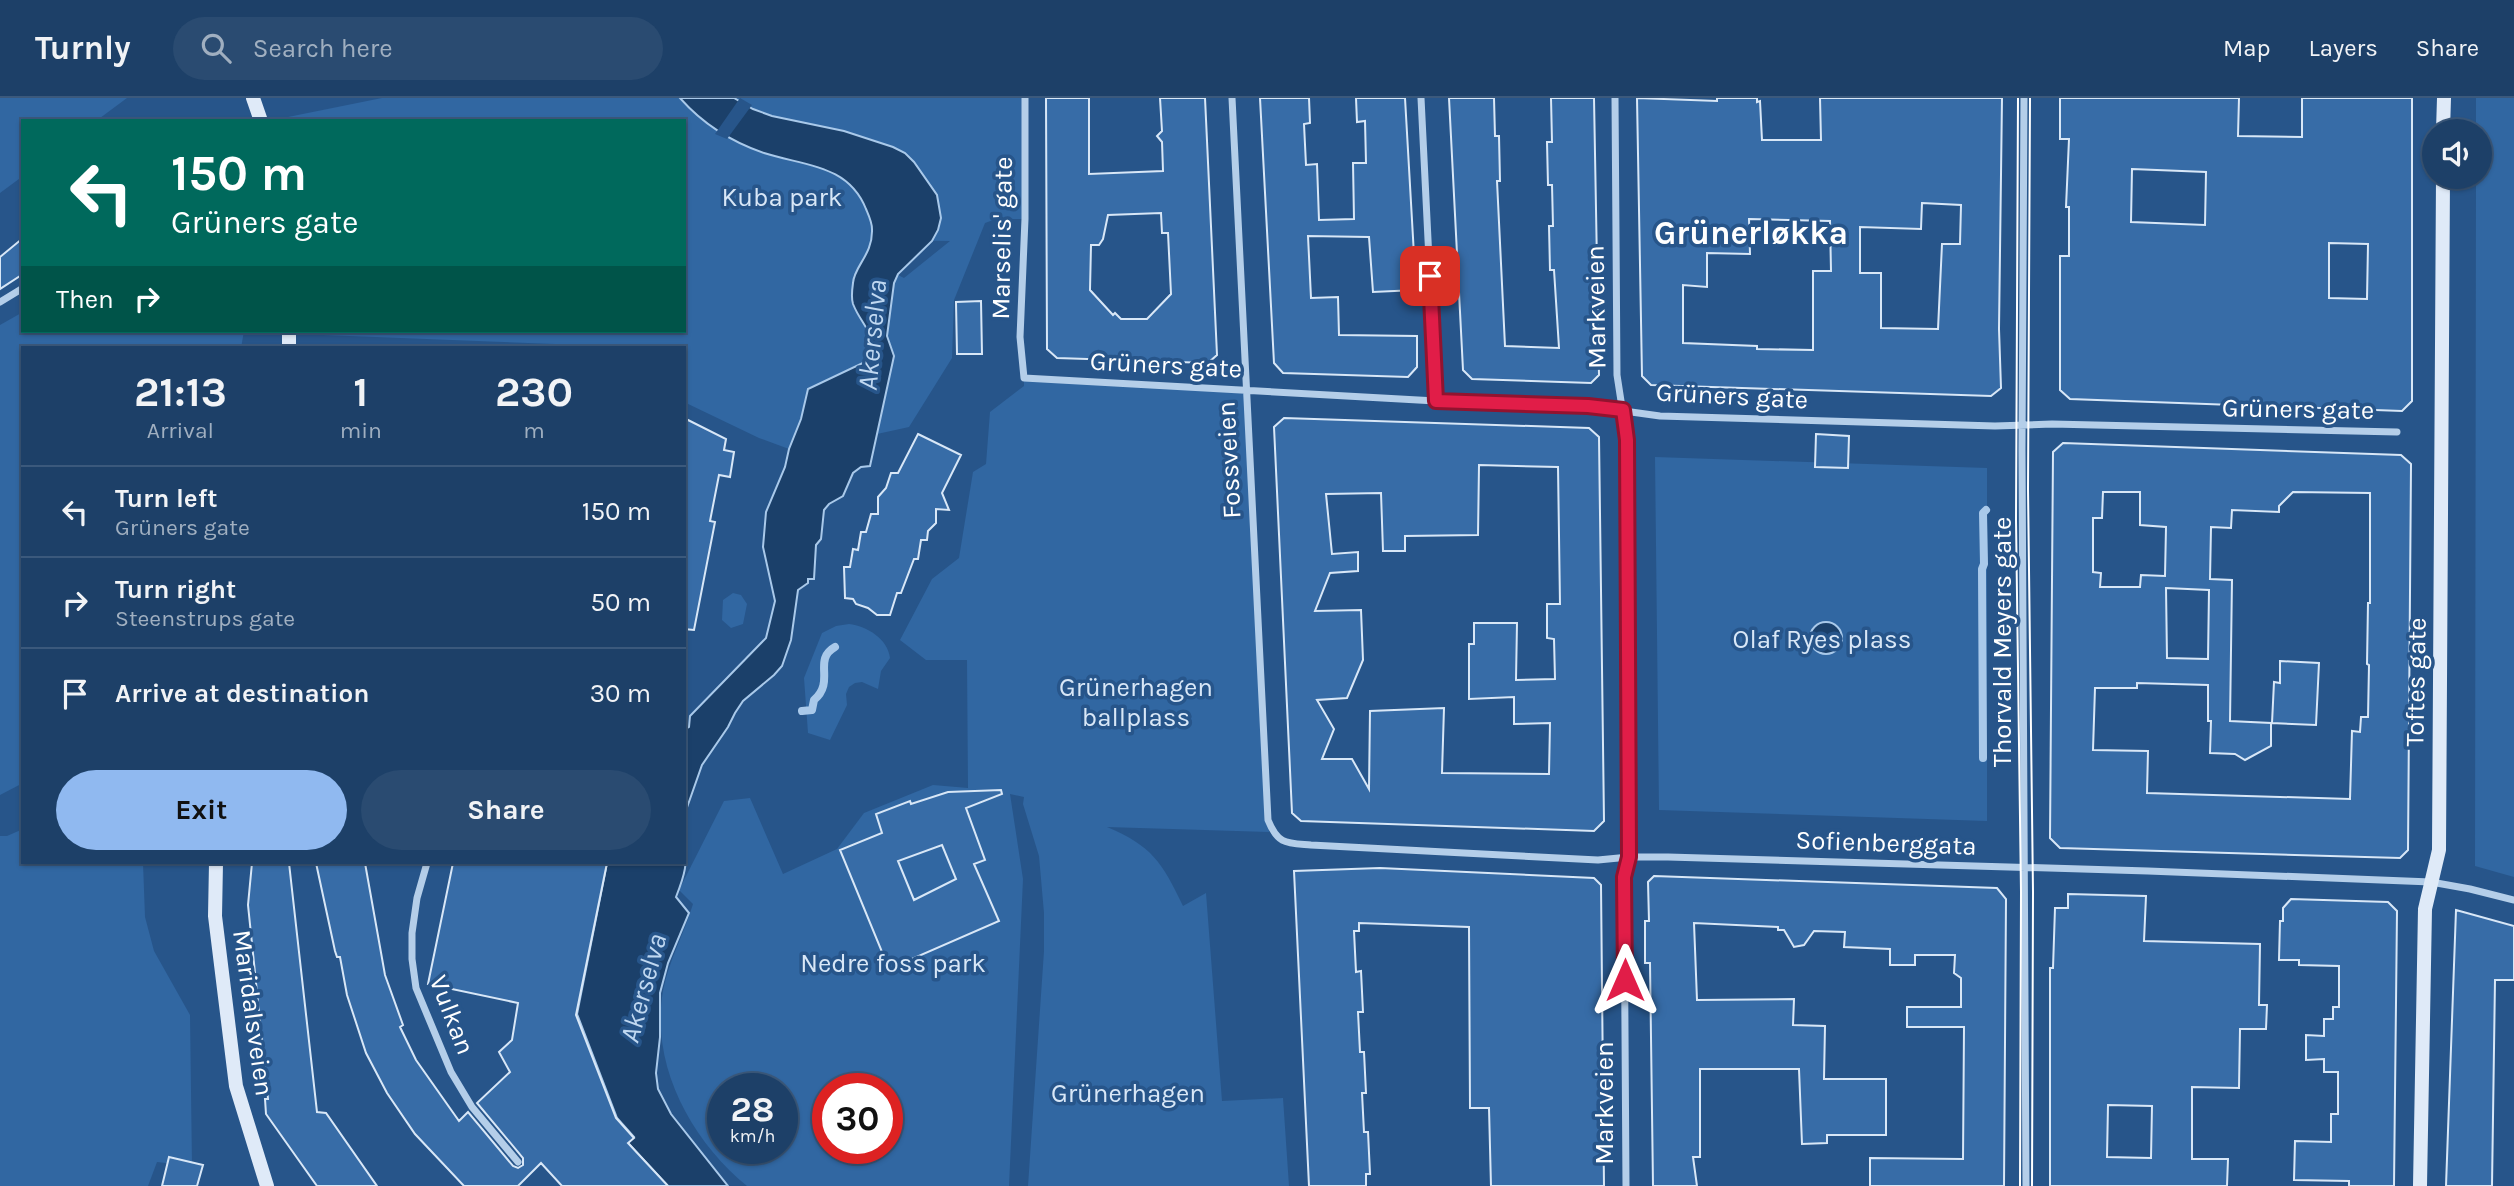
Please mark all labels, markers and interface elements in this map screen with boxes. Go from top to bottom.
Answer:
search box [173,17,663,80]
text: Turnly [35,29,131,67]
icon: search [197,29,235,67]
text: Search here [253,33,393,64]
text: Map [2223,34,2271,62]
text: Layers [2309,34,2378,62]
text: Share [2416,34,2479,62]
map controls [2422,119,2492,189]
button: sound [2422,119,2492,189]
text: 150 m [171,145,307,202]
icon: left [56,147,147,238]
street label: Marselis' gate [985,156,1019,320]
park label: Kuba park [722,182,843,213]
text: Grüners gate [171,204,358,241]
district label: Grünerløkka [1654,214,1848,252]
street label: Markveien [1579,245,1613,369]
pin [1400,246,1460,306]
icon: arrive [1411,257,1449,295]
water label: Akerselva [851,278,893,392]
icon: right [128,280,166,318]
text: Then [56,284,114,315]
street label: Grüners gate [1089,346,1243,384]
text: 21:13 [134,367,227,417]
text: 1 [353,367,368,417]
text: 230 [495,367,573,417]
street label: Grüners gate [1655,377,1809,415]
street label: Grüners gate [2222,392,2374,426]
street label: Fossveien [1210,400,1248,520]
text: Arrival [147,417,214,444]
text: min [340,417,382,444]
text: m [523,417,545,444]
text: Turn left [115,483,217,514]
icon: left [56,493,94,531]
text: 150 m [582,496,651,527]
text: Grüners gate [115,514,250,541]
street label: Thorvald Meyers gate [1987,517,2018,767]
text: Turn right [115,574,236,605]
icon: right [56,584,94,622]
text: 50 m [590,587,651,618]
text: Steenstrups gate [115,605,295,632]
street label: Toftes gate [2399,617,2433,747]
park label: Olaf Ryes plass [1733,624,1911,655]
park label: Grünerhagen ballplass [1059,672,1213,733]
icon: arrive [56,675,94,713]
text: Arrive at destination [115,678,369,709]
text: 30 m [590,678,651,709]
button: Exit [56,770,347,850]
button: Share [361,770,651,850]
street label: Sofienberggata [1795,824,1977,862]
street label: Maridalsveien [226,928,280,1098]
water label: Akerselva [613,930,673,1046]
position arrow [1588,943,1662,1017]
park label: Nedre foss park [800,948,986,979]
street label: Vulkan [423,971,481,1059]
street label: Markveien [1589,1041,1620,1165]
speed limit sign: 30 [812,1073,903,1164]
park label: Grünerhagen [1051,1078,1205,1109]
text: 28 [731,1089,774,1130]
text: km/h [730,1125,775,1147]

